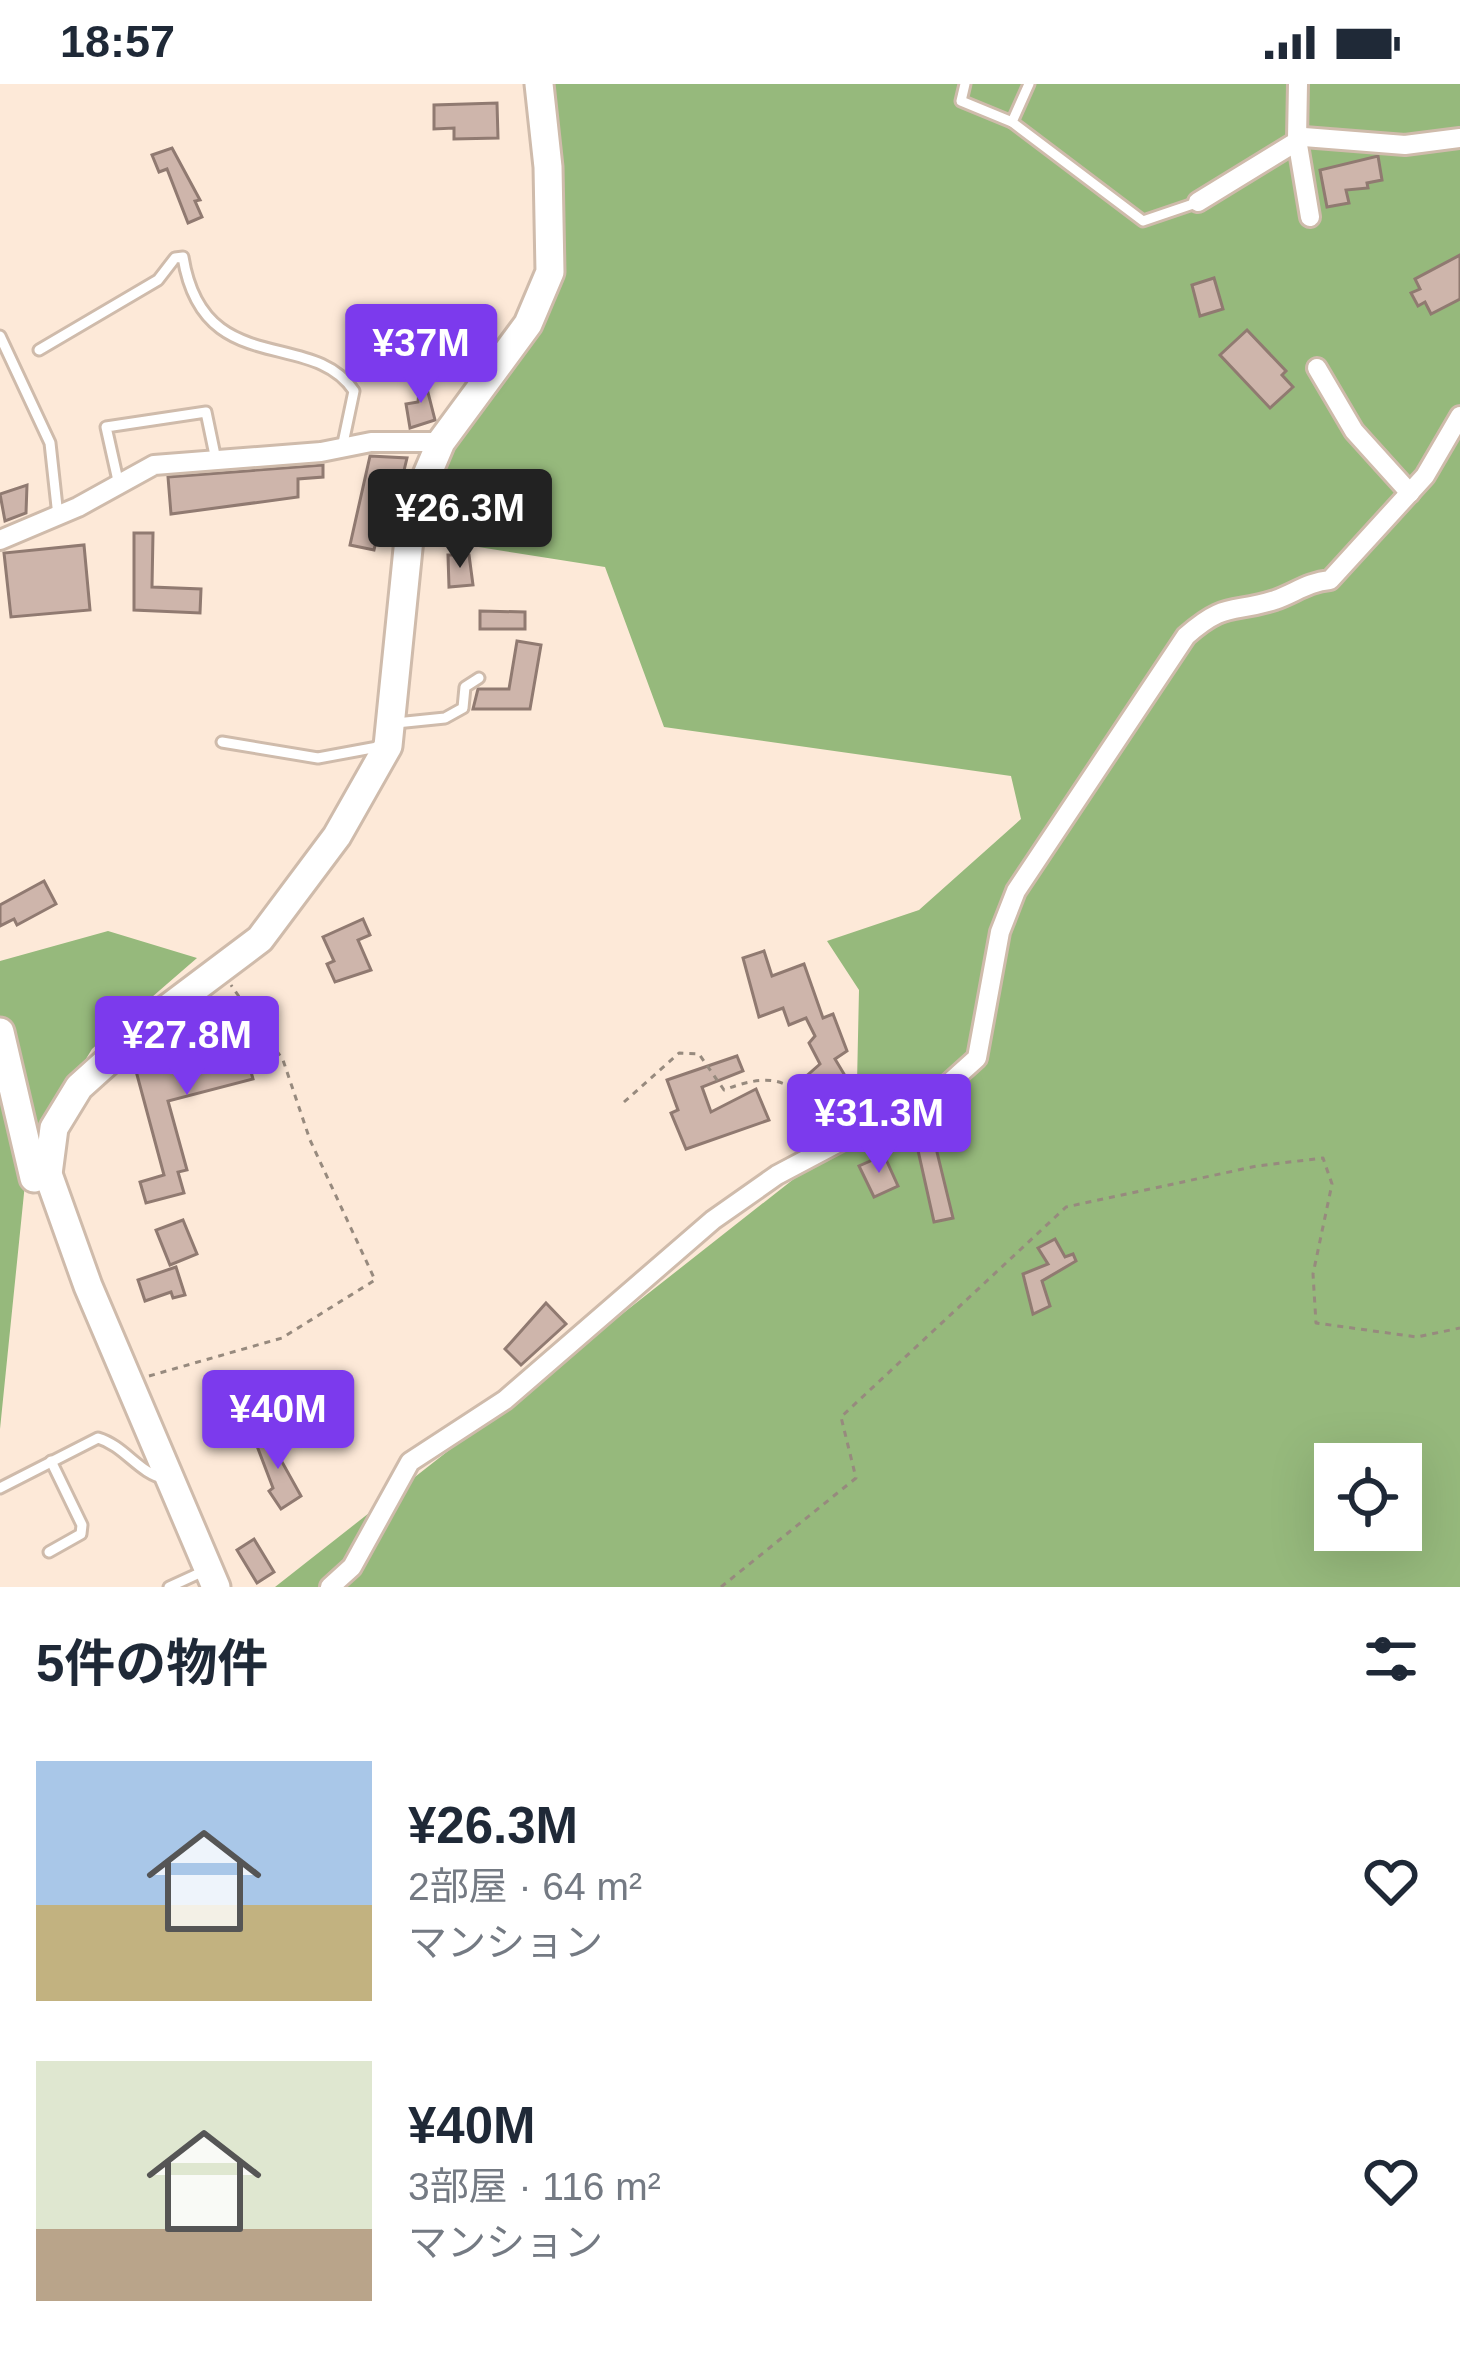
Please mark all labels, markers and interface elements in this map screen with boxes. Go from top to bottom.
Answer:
text: 18:57 [60,16,175,67]
pin: ¥37M [350,304,492,406]
text: ¥37M [372,321,470,364]
pin: ¥26.3M [362,469,558,571]
text: ¥26.3M [395,486,525,529]
pin: ¥27.8M [89,996,285,1098]
text: ¥27.8M [122,1013,252,1056]
pin: ¥31.3M [781,1074,977,1176]
text: ¥31.3M [814,1091,944,1134]
pin: ¥40M [207,1370,349,1472]
text: ¥40M [229,1387,327,1430]
map controls [1314,1443,1422,1551]
button: locate [1314,1443,1422,1551]
icon: filters [1358,1626,1424,1692]
text: 5件の物件 [36,1635,268,1692]
text: ¥26.3M [408,1797,578,1854]
icon: home [132,1809,276,1953]
icon: heart [1358,1848,1424,1914]
text: 2部屋 · 64 m² [408,1865,642,1908]
text: マンション [408,1921,603,1964]
text: ¥40M [408,2097,536,2154]
icon: home [132,2109,276,2253]
icon: heart [1358,2148,1424,2214]
text: 3部屋 · 116 m² [408,2165,661,2208]
text: マンション [408,2221,603,2264]

